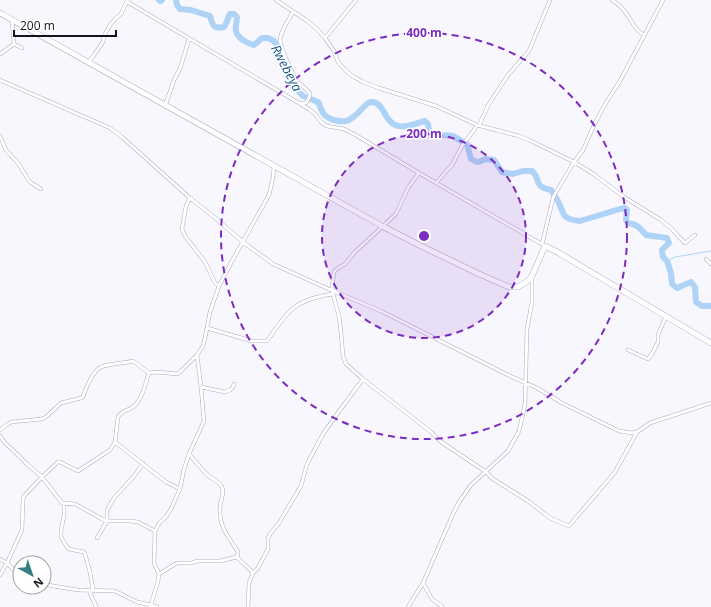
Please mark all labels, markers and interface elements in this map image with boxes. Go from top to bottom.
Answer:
scale bar [14,12,116,38]
text: 200 m [20,17,55,34]
text: 400 m [406,24,442,41]
water label: Rwebeya [267,41,307,95]
text: 200 m [406,125,442,142]
centre of rings [417,229,431,243]
north arrow [12,555,52,595]
text: N [30,574,47,592]

